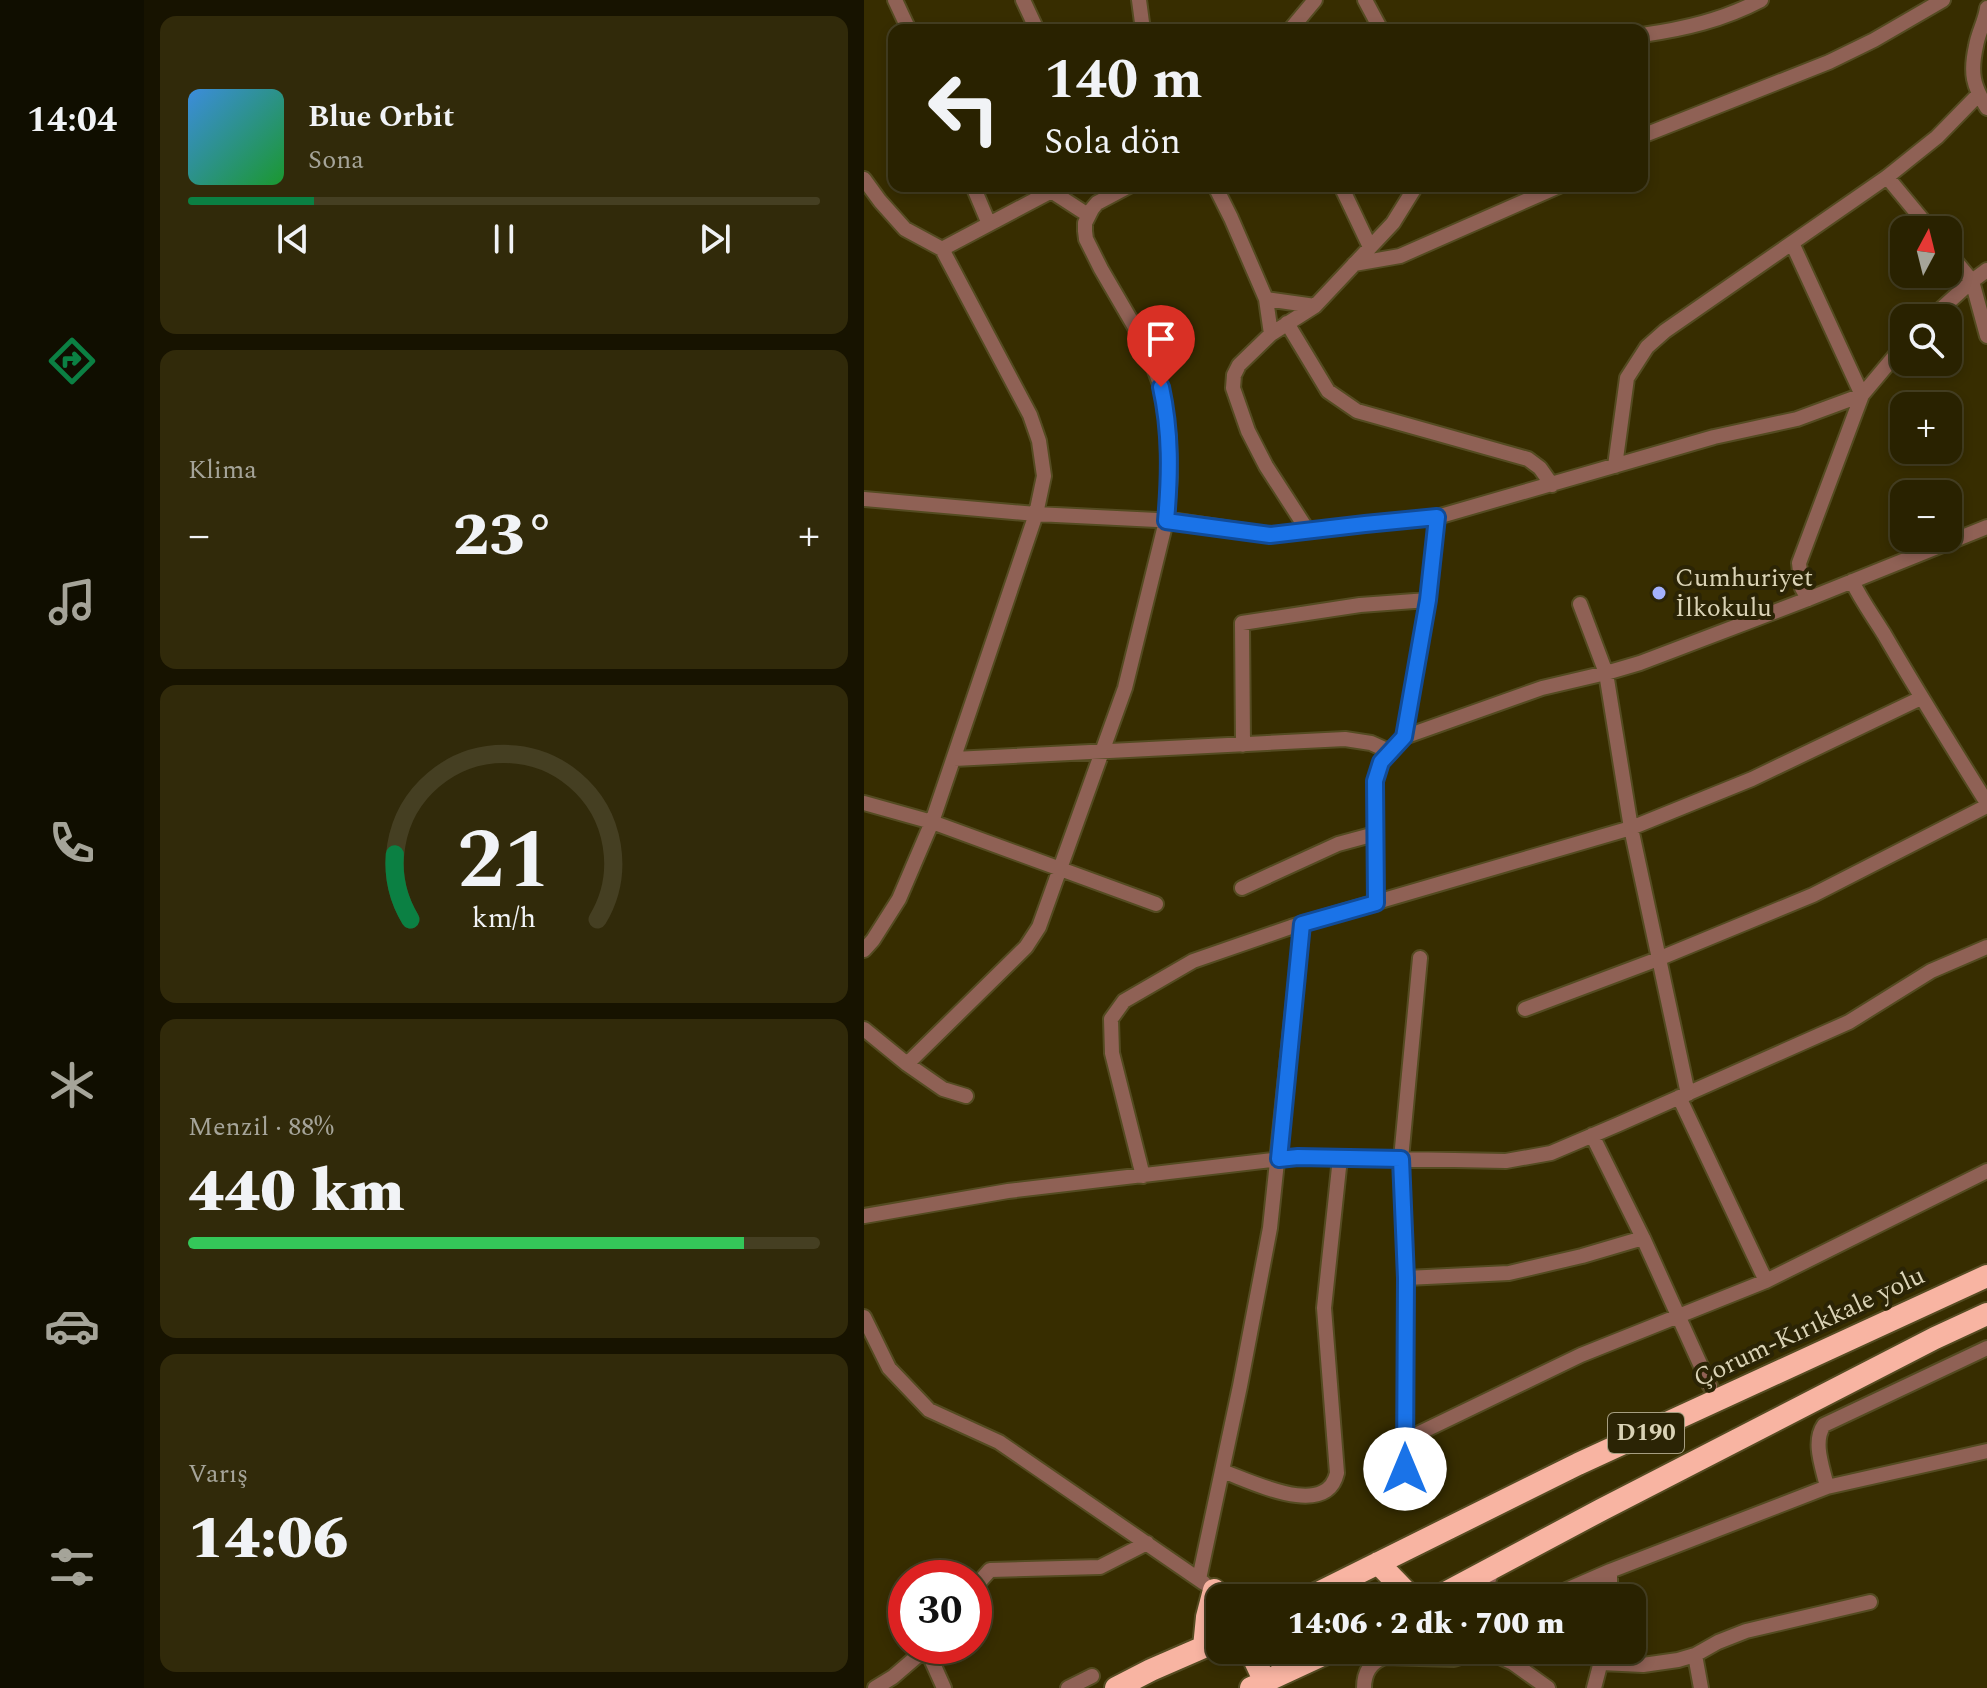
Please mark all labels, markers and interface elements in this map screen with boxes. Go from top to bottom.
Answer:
text: 140 m [1044,38,1203,123]
icon: left [912,56,1016,160]
text: 14:04 [27,93,117,148]
text: Blue Orbit [308,94,454,140]
text: Sola dön [1044,115,1181,170]
text: Sona [308,140,364,180]
north arrow [1890,216,1962,288]
map controls [1890,216,1962,552]
icon: previous [271,217,315,261]
icon: pause [482,217,526,261]
icon: next [693,217,737,261]
button: search [1890,304,1962,376]
pin [1127,305,1195,387]
icon: arrive [1139,317,1183,361]
icon: directions [44,333,100,389]
button: + [1890,392,1962,464]
text: Klima [188,450,257,490]
button: − [1890,480,1962,552]
text: 23° [453,490,555,582]
text: − [188,502,210,569]
text: + [798,502,820,569]
place label: Cumhuriyet İlkokulu [1675,558,1813,628]
icon: music [44,574,100,630]
marker: Cumhuriyet İlkokulu [1650,584,1668,602]
text: 21 [457,798,551,925]
icon: phone [44,815,100,871]
text: km/h [472,897,536,940]
icon: climate [44,1057,100,1113]
text: Menzil · 88% [188,1107,334,1147]
text: 440 km [188,1146,405,1238]
street label: Çorum-Kırıkkale yolu [1687,1256,1931,1398]
icon: car [44,1298,100,1354]
road number: D190 [1608,1413,1684,1453]
position arrow [1363,1427,1447,1511]
text: Varış [188,1454,248,1494]
text: 14:06 [188,1493,349,1585]
icon: filters [44,1539,100,1595]
speed limit sign: 30 [888,1560,992,1664]
text: 14:06 · 2 dk · 700 m [1287,1601,1565,1647]

